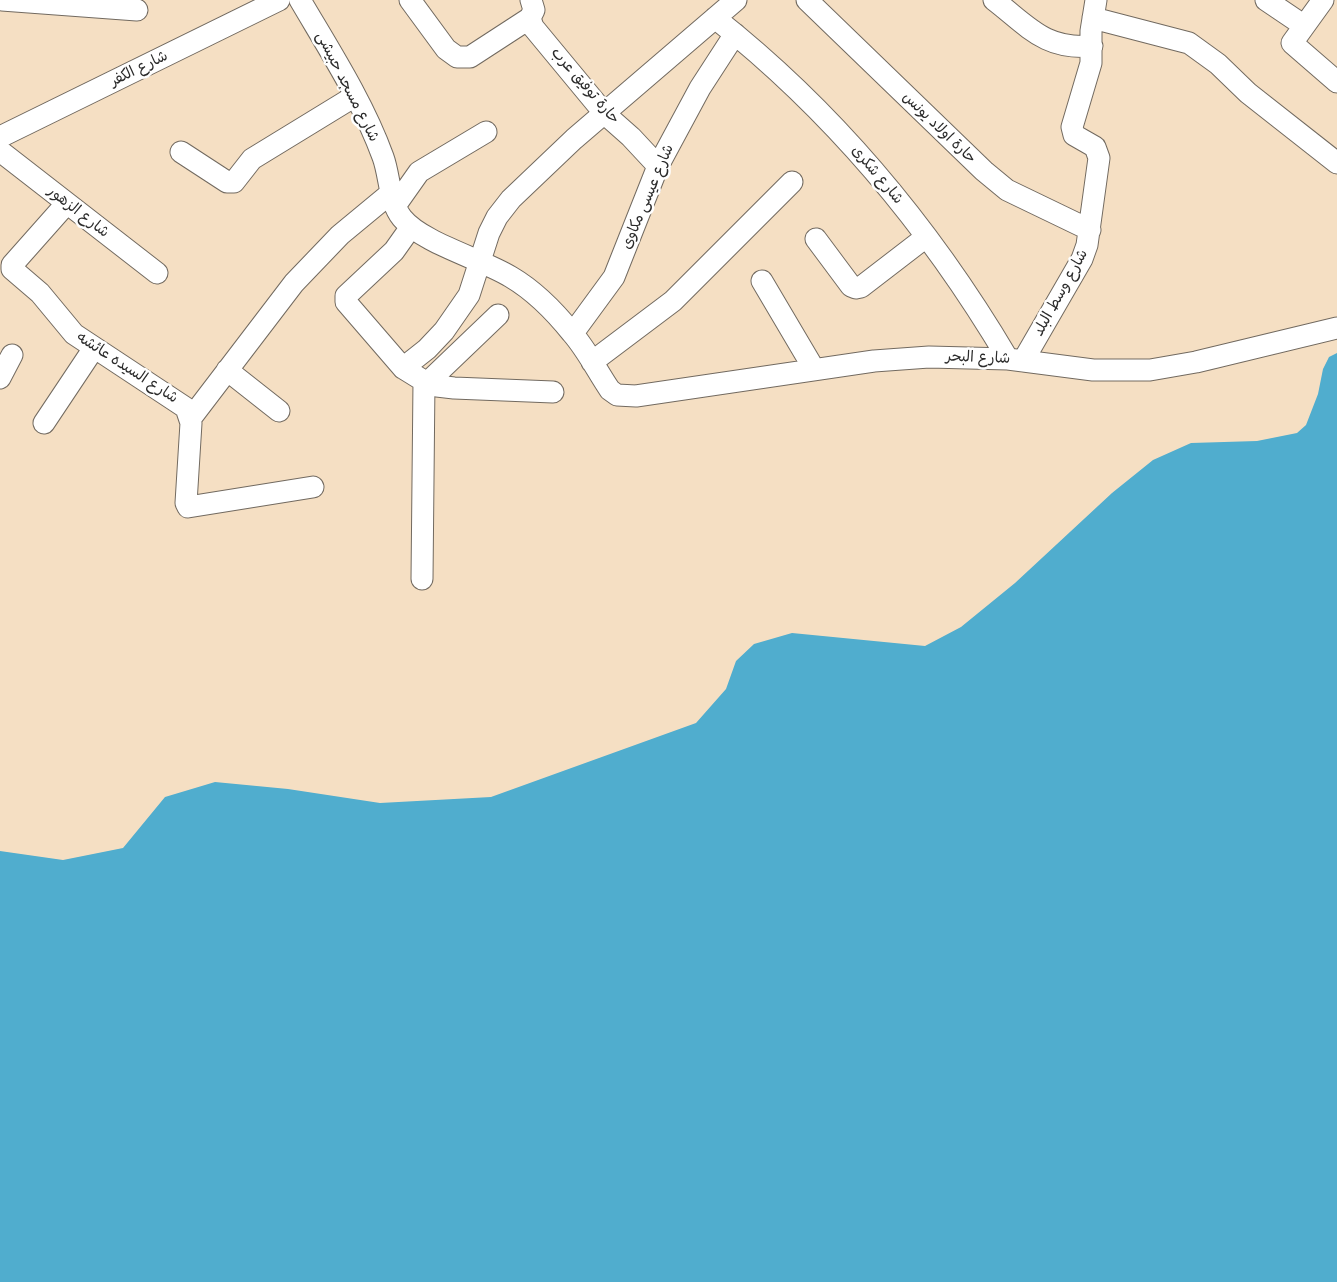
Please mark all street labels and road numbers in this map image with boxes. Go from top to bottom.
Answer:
street label: شارع مسجد حبيشى [311,29,383,145]
street label: حارة توفيق عرب [547,44,623,128]
street label: شارع الكفر [107,47,171,91]
street label: حارة اولاد يونس [898,88,980,168]
street label: شارع عيسى مكاوى [618,142,678,252]
street label: شارع شكرى [847,142,907,208]
street label: شارع الزهور [44,182,112,242]
street label: شارع وسط البلد [1030,246,1092,340]
street label: شارع السيده عائشه [73,328,181,408]
street label: شارع البحر [945,348,1011,368]

